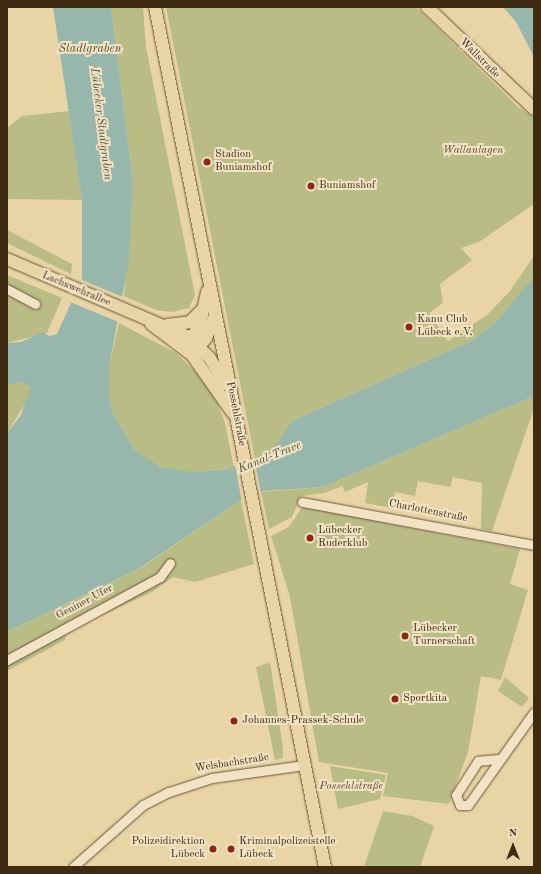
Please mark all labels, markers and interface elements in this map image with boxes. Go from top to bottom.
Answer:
street label: Wallstraße [456,36,502,82]
water label: Stadtgraben [59,43,121,57]
water label: Lübecker Stadtgraben [86,67,114,181]
park label: Wallanlagen [443,144,503,158]
place label: Stadion Buniamshof [215,149,271,175]
marker: Stadion Buniamshof [202,157,212,167]
place label: Buniamshof [319,179,375,193]
marker: Buniamshof [306,181,316,191]
street label: Lachswehrallee [40,270,112,310]
place label: Kanu Club Lübeck e.V. [417,314,473,340]
marker: Kanu Club Lübeck e.V. [404,322,414,332]
street label: Possehlstraße [222,381,248,447]
water label: Kanal-Trave [236,439,304,477]
street label: Charlottenstraße [388,498,468,526]
place label: Lübecker Ruderklub [318,525,367,551]
marker: Lübecker Ruderklub [305,533,315,543]
street label: Geniner Ufer [54,583,116,623]
place label: Lübecker Turnerschaft [413,623,475,649]
marker: Lübecker Turnerschaft [400,631,410,641]
place label: Sportkita [403,692,447,706]
marker: Sportkita [390,694,400,704]
place label: Johannes-Prassek-Schule [242,714,364,728]
marker: Johannes-Prassek-Schule [229,716,239,726]
street label: Welsbachstraße [194,752,270,776]
park label: Possehlstraße [319,780,383,794]
north arrow [493,826,533,866]
text: N [509,828,517,839]
place label: Polizeidirektion Lübeck [132,836,205,862]
place label: Kriminalpolizeistelle Lübeck [239,836,335,862]
marker: Polizeidirektion Lübeck [208,844,218,854]
marker: Kriminalpolizeistelle Lübeck [226,844,236,854]

